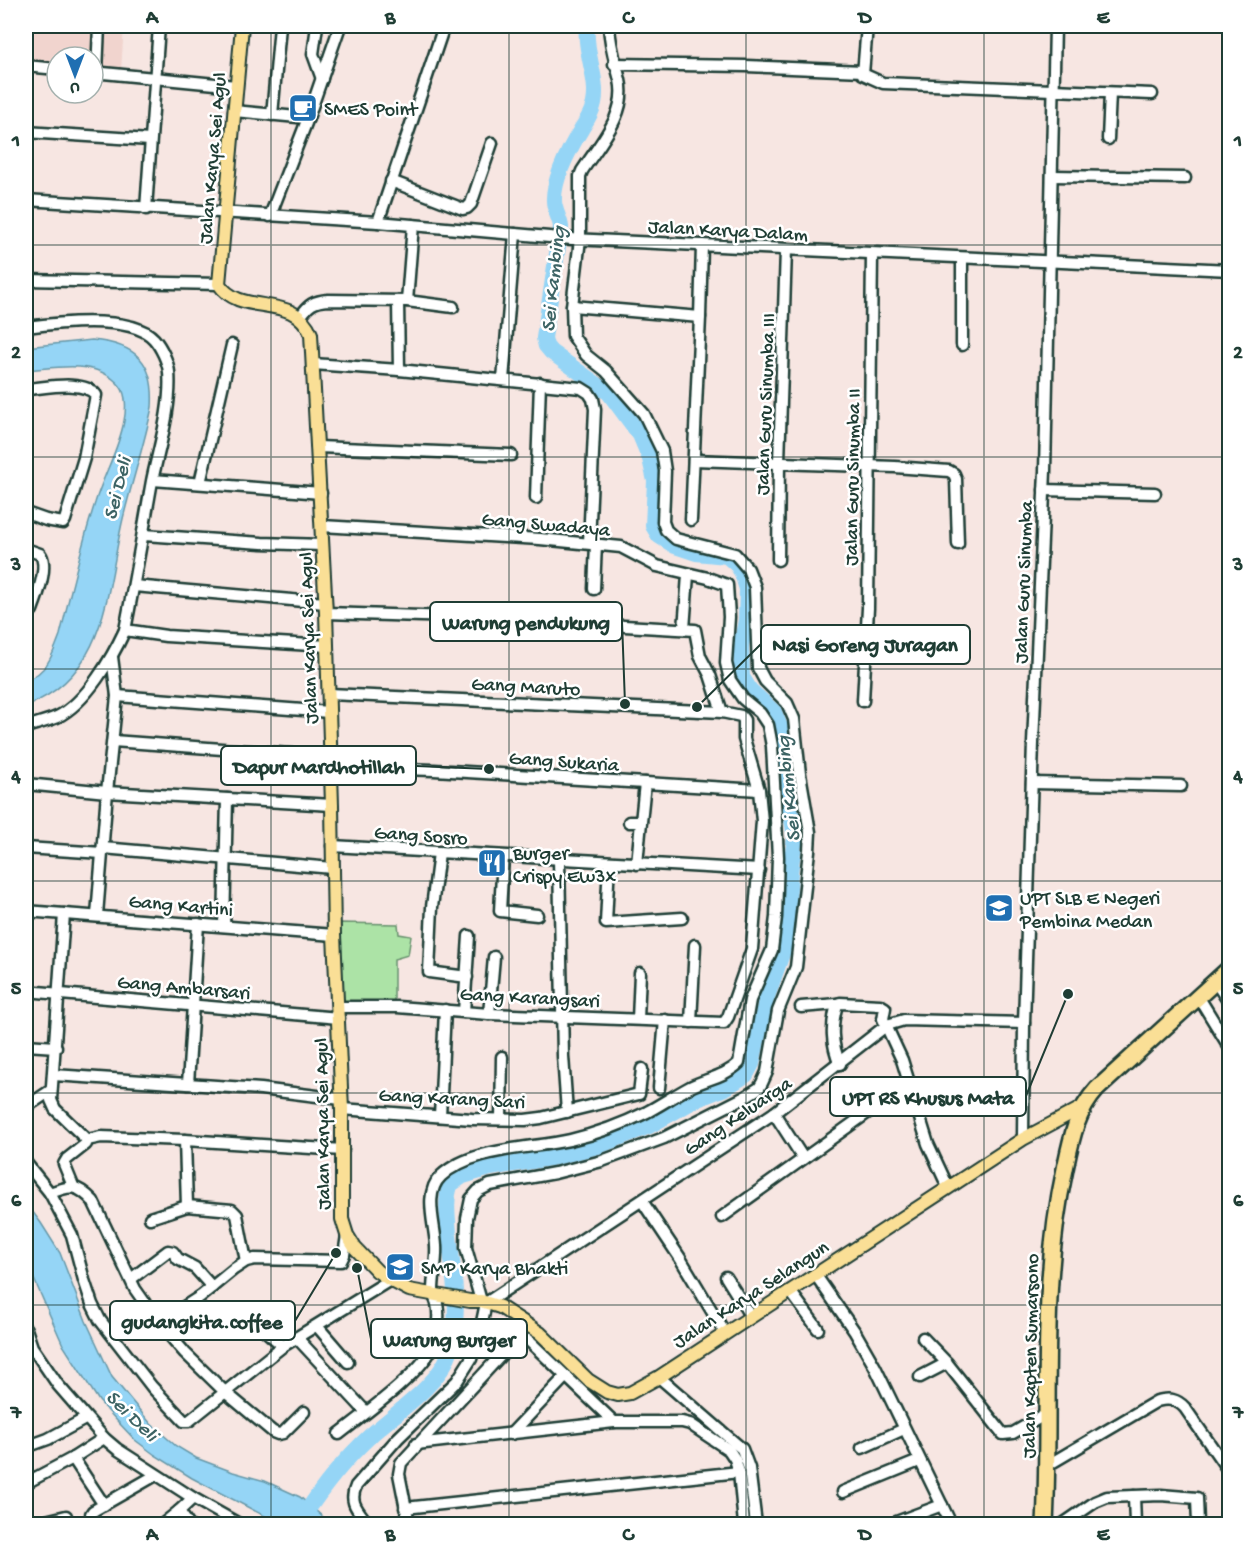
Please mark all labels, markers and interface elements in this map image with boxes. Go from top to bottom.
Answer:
text: A [145,8,160,31]
text: B [384,8,396,31]
text: C [622,8,636,31]
text: D [856,8,872,31]
text: E [1097,8,1111,31]
north arrow [45,45,105,105]
street label: Jalan Karya Sei Agul [196,72,233,245]
text: U [70,77,80,96]
cafe icon: SMES Point [287,92,319,124]
place label: SMES Point [324,100,419,123]
text: 1 [11,131,20,154]
text: 1 [1233,131,1242,154]
street label: Jalan Karya Dalam [647,217,808,248]
water label: Sei Kambing [538,223,574,333]
street label: Jalan Guru Sinumba III [753,313,782,496]
text: 2 [11,343,21,366]
text: 2 [1233,343,1243,366]
street label: Jalan Guru Sinumba II [841,388,868,566]
water label: Sei Deli [100,452,140,523]
street label: Jalan Guru Sinumba [1011,499,1040,664]
street label: Gang Swadaya [480,509,612,544]
street label: Jalan Karya Sei Agul [296,552,325,724]
text: 3 [10,555,21,578]
text: 3 [1232,555,1243,578]
callout: Warung pendukung [430,602,622,641]
text: Warung pendukung [441,613,610,638]
callout: Nasi Goreng Juragan [761,625,970,664]
text: Nasi Goreng Juragan [772,635,959,660]
street label: Gang Maruto [471,674,581,703]
water label: Sei Kambing [772,733,808,843]
callout: Dapur Mardhotillah [221,746,416,785]
street label: Gang Sukaria [508,748,621,779]
text: Dapur Mardhotillah [231,757,405,782]
text: 4 [10,767,21,790]
text: 4 [1232,767,1243,790]
street label: Gang Sosro [373,823,468,852]
place label: Burger Crispy Ew3x [512,844,616,890]
restaurant icon: Burger Crispy Ew3x [476,847,508,879]
place label: UPT SLB E Negeri Pembina Medan [1019,889,1160,935]
street label: Gang Kartini [127,891,234,924]
school or university icon: UPT SLB E Negeri Pembina Medan [983,892,1015,924]
street label: Gang Ambarsari [116,972,251,1007]
text: 5 [11,979,22,1002]
text: 5 [1233,979,1244,1002]
street label: Gang Karangsari [459,984,601,1015]
street label: Jalan Karya Sei Agul [312,1038,337,1210]
street label: Gang Keluarga [681,1073,798,1162]
callout: UPT RS Khusus Mata [830,1077,1026,1116]
street label: Gang Karang Sari [378,1085,526,1116]
text: UPT RS Khusus Mata [842,1088,1015,1113]
text: 6 [11,1191,22,1214]
text: 6 [1233,1191,1244,1214]
street label: Jalan Karya Selangun [670,1237,835,1355]
school or university icon: SMP Karya Bhakti [384,1251,416,1283]
street label: Jalan Kapten Sumarsono [1019,1253,1046,1459]
place label: SMP Karya Bhakti [421,1259,568,1282]
callout: gudangkita.coffee [110,1301,295,1340]
text: gudangkita.coffee [121,1312,284,1337]
callout: Warung Burger [371,1319,527,1358]
text: Warung Burger [382,1330,518,1355]
water label: Sei Deli [99,1386,164,1450]
text: 7 [10,1403,23,1426]
text: 7 [1232,1403,1245,1426]
text: A [145,1525,160,1548]
text: B [384,1525,396,1548]
text: C [622,1525,636,1548]
text: D [856,1525,872,1548]
text: E [1097,1525,1111,1548]

